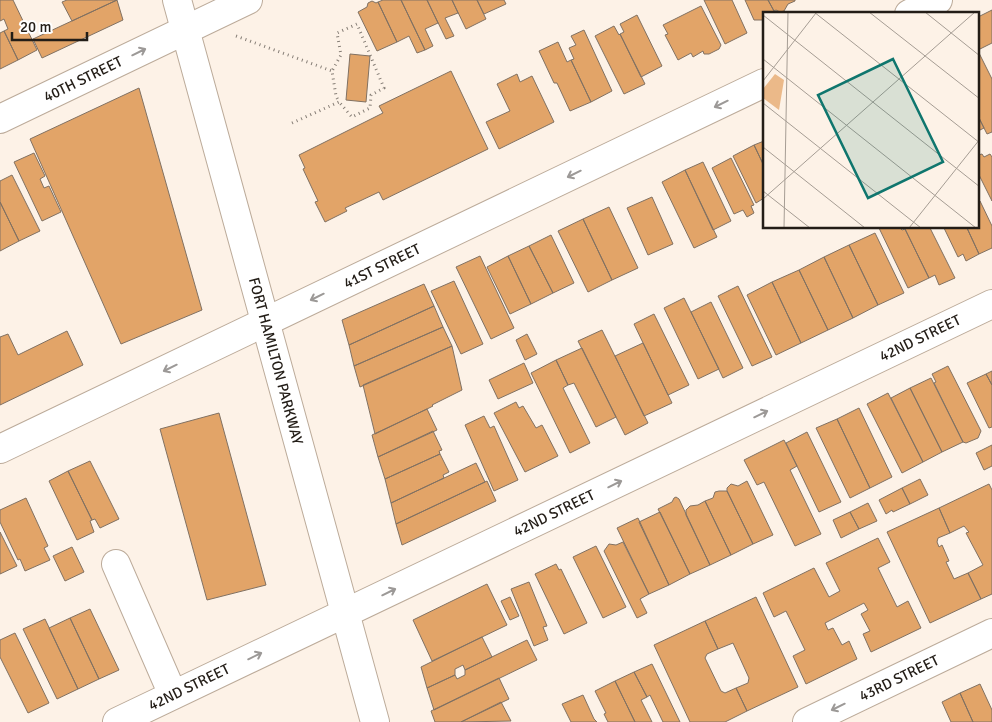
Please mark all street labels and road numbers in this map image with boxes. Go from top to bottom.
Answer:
street label: 40TH STREET [41,52,126,106]
street label: 41ST STREET [341,239,424,292]
street label: FORT HAMILTON PARKWAY [245,275,307,447]
street label: 42ND STREET [876,310,964,365]
street label: 42ND STREET [510,485,598,540]
street label: 43RD STREET [856,651,943,705]
street label: 42ND STREET [145,659,233,714]

